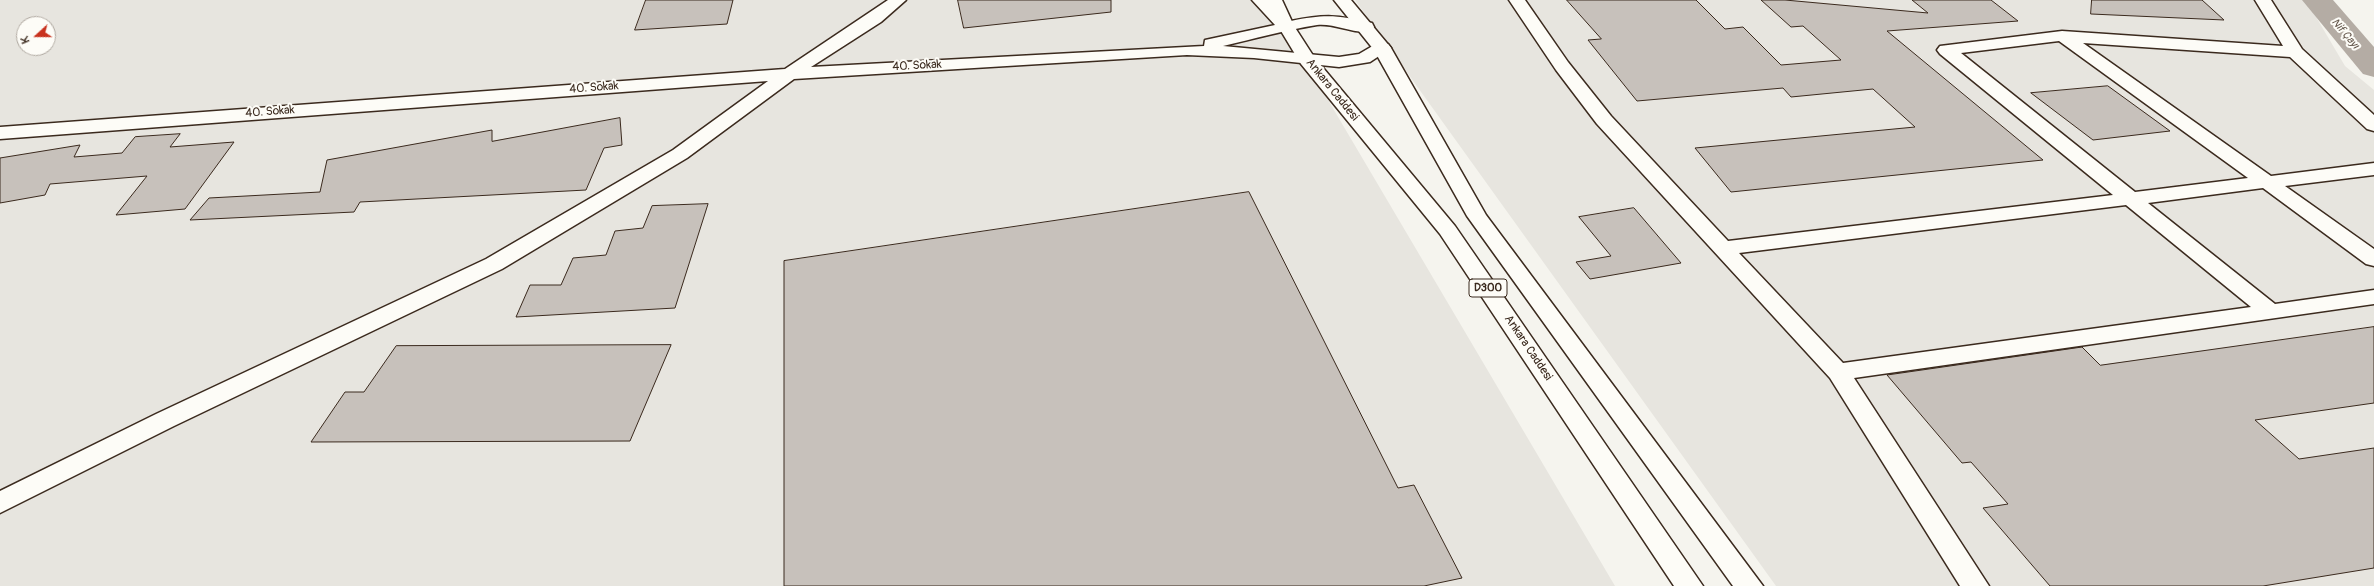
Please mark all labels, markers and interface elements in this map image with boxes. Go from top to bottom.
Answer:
north arrow [16,16,56,56]
water label: Nif Çayı [2328,16,2362,52]
text: K [18,35,33,46]
street label: Ankara Caddesi [1303,56,1361,124]
street label: 40. Sokak [892,58,942,74]
street label: 40. Sokak [569,79,619,97]
street label: 40. Sokak [245,103,295,121]
road number: D300 [1469,279,1507,297]
street label: Ankara Caddesi [1501,313,1555,383]

